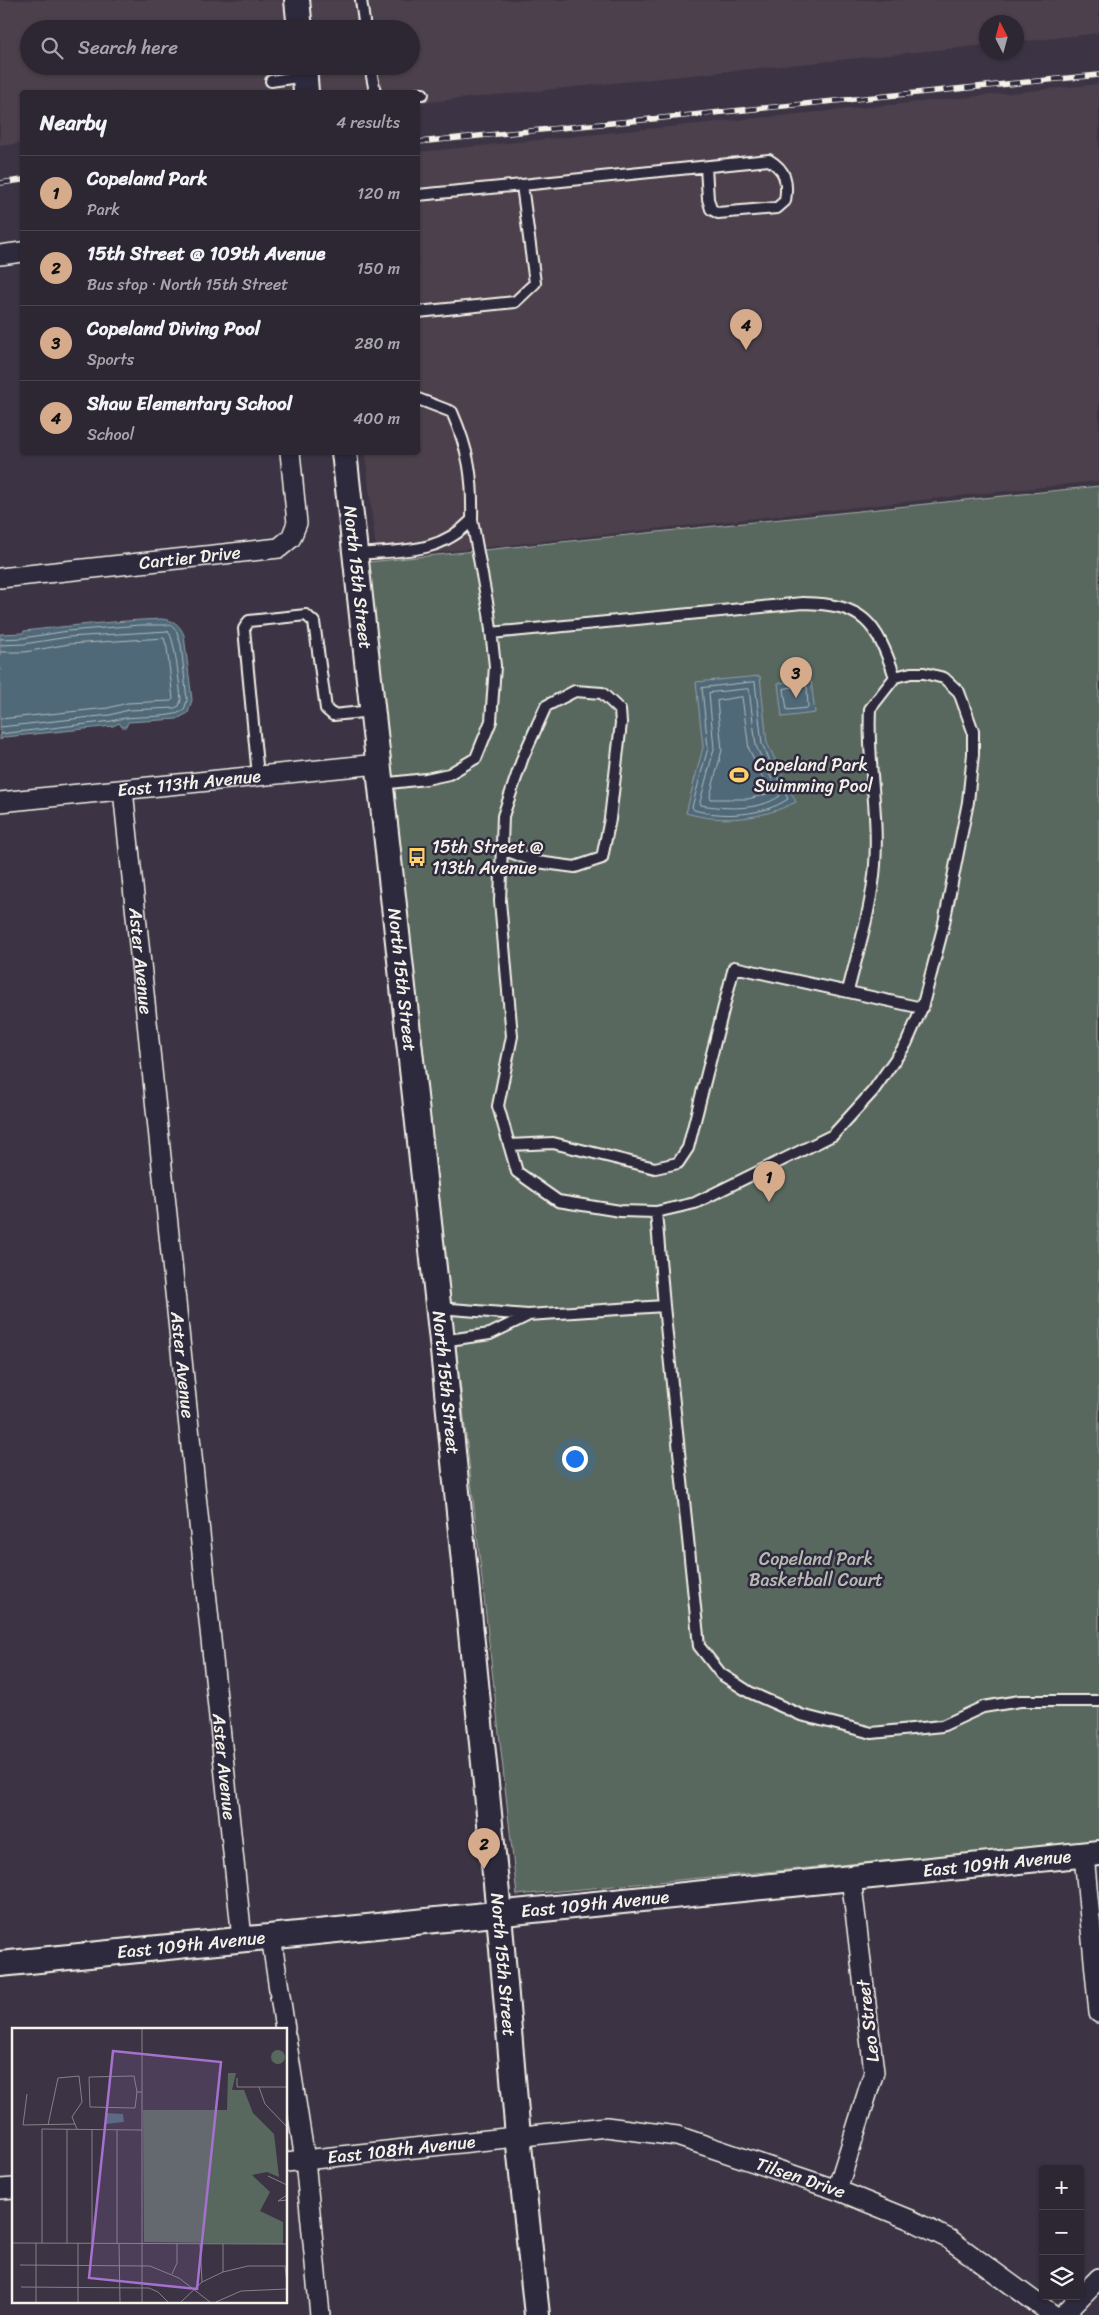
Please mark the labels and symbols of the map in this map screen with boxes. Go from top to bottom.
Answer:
north arrow [979,15,1024,60]
pin: 4 [730,309,762,350]
street label: North 15th Street [334,504,382,651]
street label: Cartier Drive [137,536,242,579]
pin: 3 [780,657,812,698]
place label: Copeland Park Swimming Pool [754,749,874,802]
street label: East 113th Avenue [116,760,263,806]
sports icon: Copeland Park Swimming Pool [728,764,750,786]
place label: 15th Street @ 113th Avenue [432,831,544,884]
bus stop icon: 15th Street @ 113th Avenue [406,846,428,868]
street label: Aster Avenue [119,905,162,1016]
street label: North 15th Street [378,906,426,1053]
pin: 1 [753,1161,785,1202]
street label: Aster Avenue [161,1309,204,1420]
street label: North 15th Street [423,1309,469,1456]
your location [562,1446,588,1472]
park label: Copeland Park Basketball Court [749,1543,883,1596]
street label: Aster Avenue [203,1711,246,1822]
pin: 2 [468,1828,500,1869]
street label: East 109th Avenue [921,1840,1073,1887]
street label: East 109th Avenue [519,1880,671,1927]
street label: North 15th Street [481,1891,525,2038]
street label: East 109th Avenue [115,1921,267,1968]
street label: Leo Street [847,1977,889,2064]
inset map [12,2028,288,2302]
street label: East 108th Avenue [326,2125,477,2173]
street label: Tilsen Drive [752,2148,851,2208]

